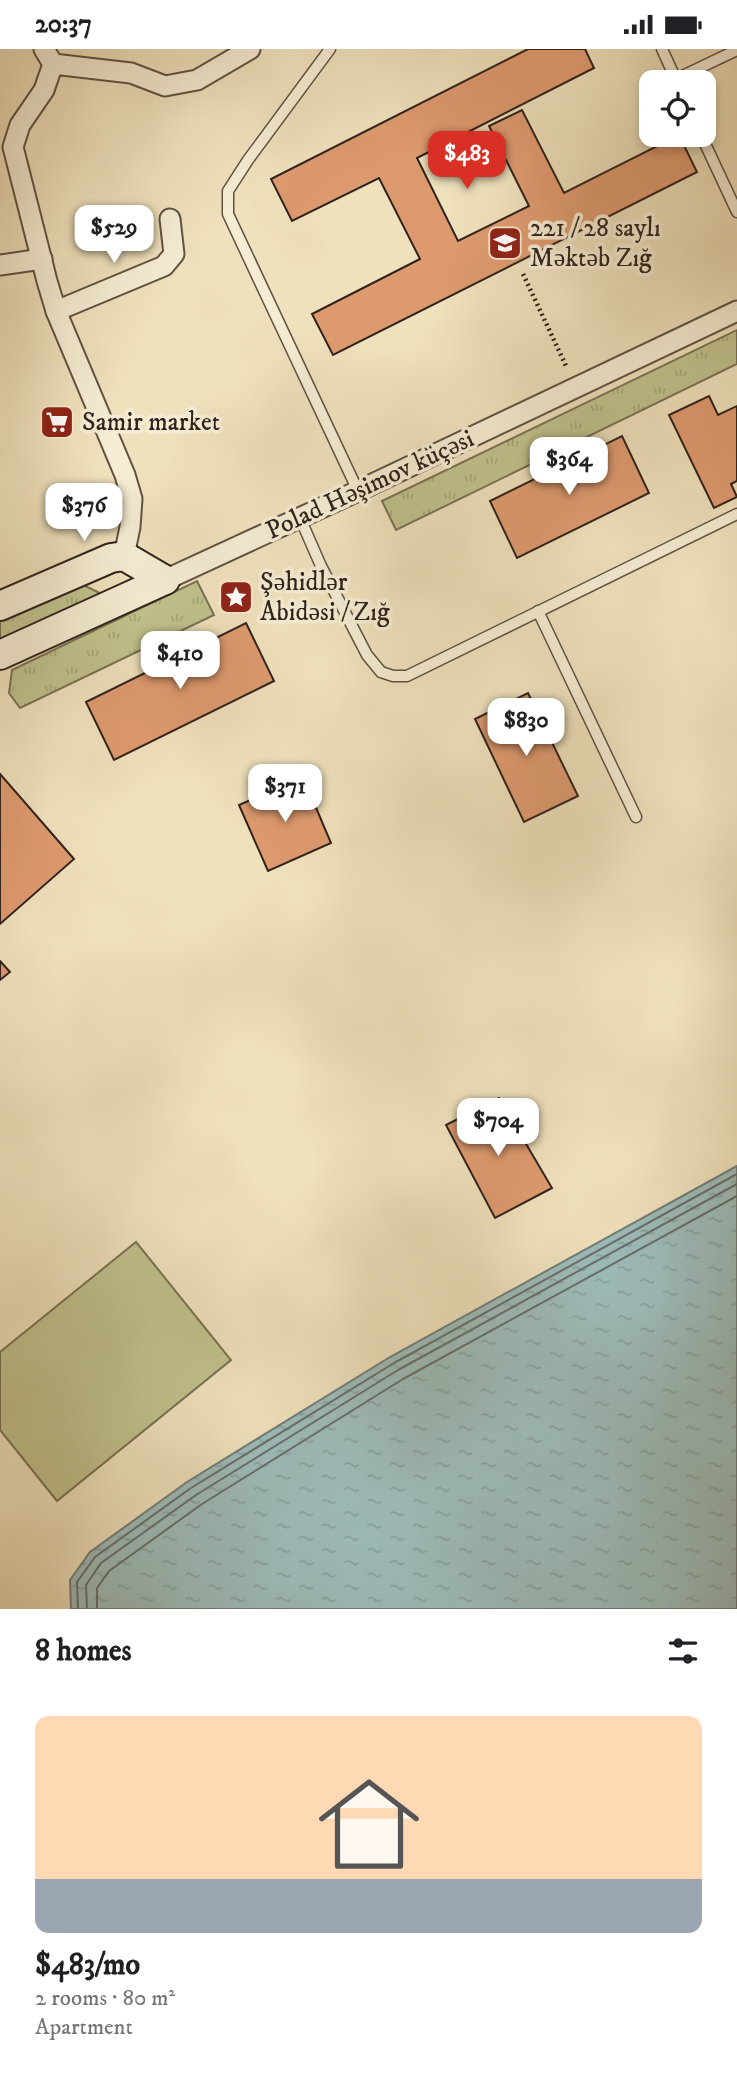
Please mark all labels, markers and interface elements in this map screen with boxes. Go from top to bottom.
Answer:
text: 20:37 [35,8,92,41]
map controls [639,70,716,147]
button: locate [639,70,716,147]
pin: $483 [426,131,508,191]
text: $483 [444,139,490,168]
pin: $529 [73,205,155,265]
place label: 221 / 28 saylı Məktəb Zığ [530,212,661,275]
text: $529 [91,213,137,242]
school or university icon: 221 / 28 saylı Məktəb Zığ [486,224,524,262]
supermarket icon: Samir market [38,403,76,441]
place label: Samir market [82,406,220,439]
street label: Polad Həşimov küçəsi [261,422,479,548]
pin: $364 [528,437,610,497]
text: $364 [546,445,592,474]
pin: $376 [43,483,125,543]
text: $376 [61,491,107,520]
place label: Şəhidlər Abidəsi / Zığ [260,566,390,629]
place icon: Şəhidlər Abidəsi / Zığ [217,578,255,616]
pin: $410 [139,631,221,691]
text: $410 [157,639,203,668]
pin: $830 [485,699,567,758]
text: $830 [503,706,549,735]
pin: $371 [244,765,326,824]
text: $371 [264,772,306,801]
pin: $704 [457,1099,539,1158]
text: $704 [473,1106,523,1135]
icon: filters [664,1632,702,1670]
text: 8 homes [35,1633,132,1670]
icon: home [306,1761,432,1887]
text: $483/mo [35,1947,140,1984]
text: 2 rooms · 80 m² [35,1984,175,2013]
text: Apartment [35,2013,133,2042]

